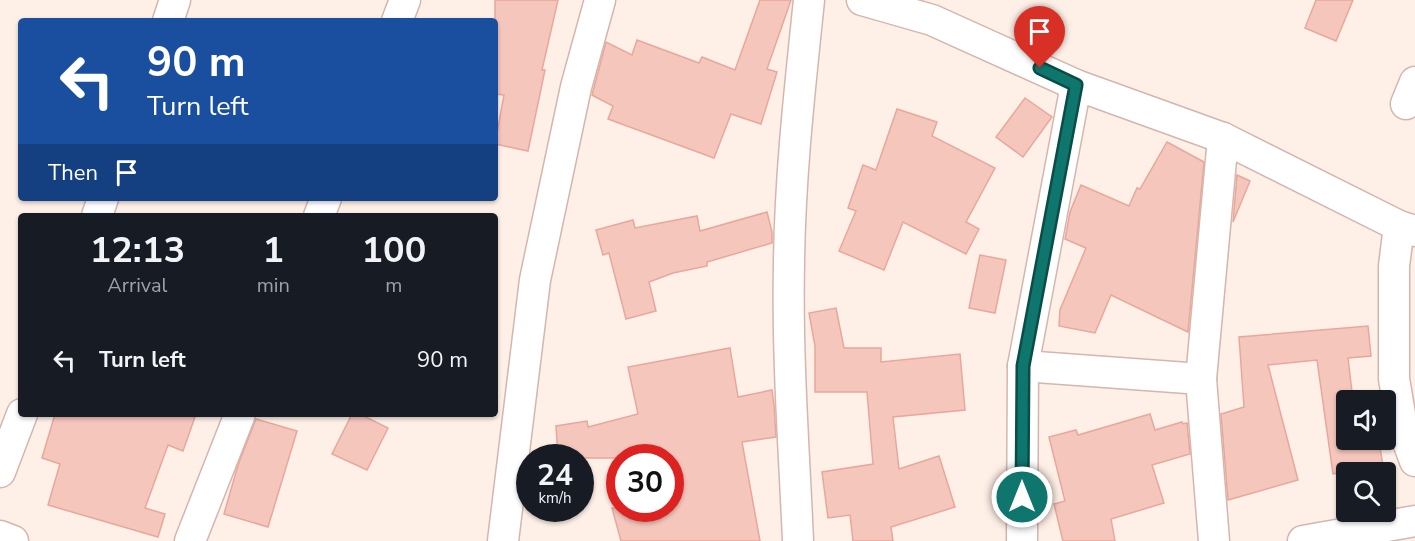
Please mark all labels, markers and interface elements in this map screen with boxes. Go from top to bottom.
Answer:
pin [1014,6,1065,68]
icon: arrive [1023,15,1056,48]
text: 90 m [147,34,246,91]
icon: left [48,42,126,120]
text: Turn left [147,88,248,125]
icon: arrive [110,156,143,189]
text: Then [48,158,98,188]
text: 12:13 [90,226,185,275]
text: 1 [262,226,284,275]
text: 100 [361,226,426,275]
text: Arrival [107,272,167,299]
text: min [257,272,290,299]
text: m [385,272,402,299]
icon: left [48,344,81,377]
text: Turn left [99,345,186,375]
text: 90 m [417,345,468,375]
map controls [1336,390,1396,522]
button: sound [1336,390,1396,450]
speed limit sign: 30 [606,444,684,522]
text: 24 [537,455,573,496]
button: search [1336,462,1396,522]
position arrow [990,465,1054,529]
text: km/h [538,488,572,508]

